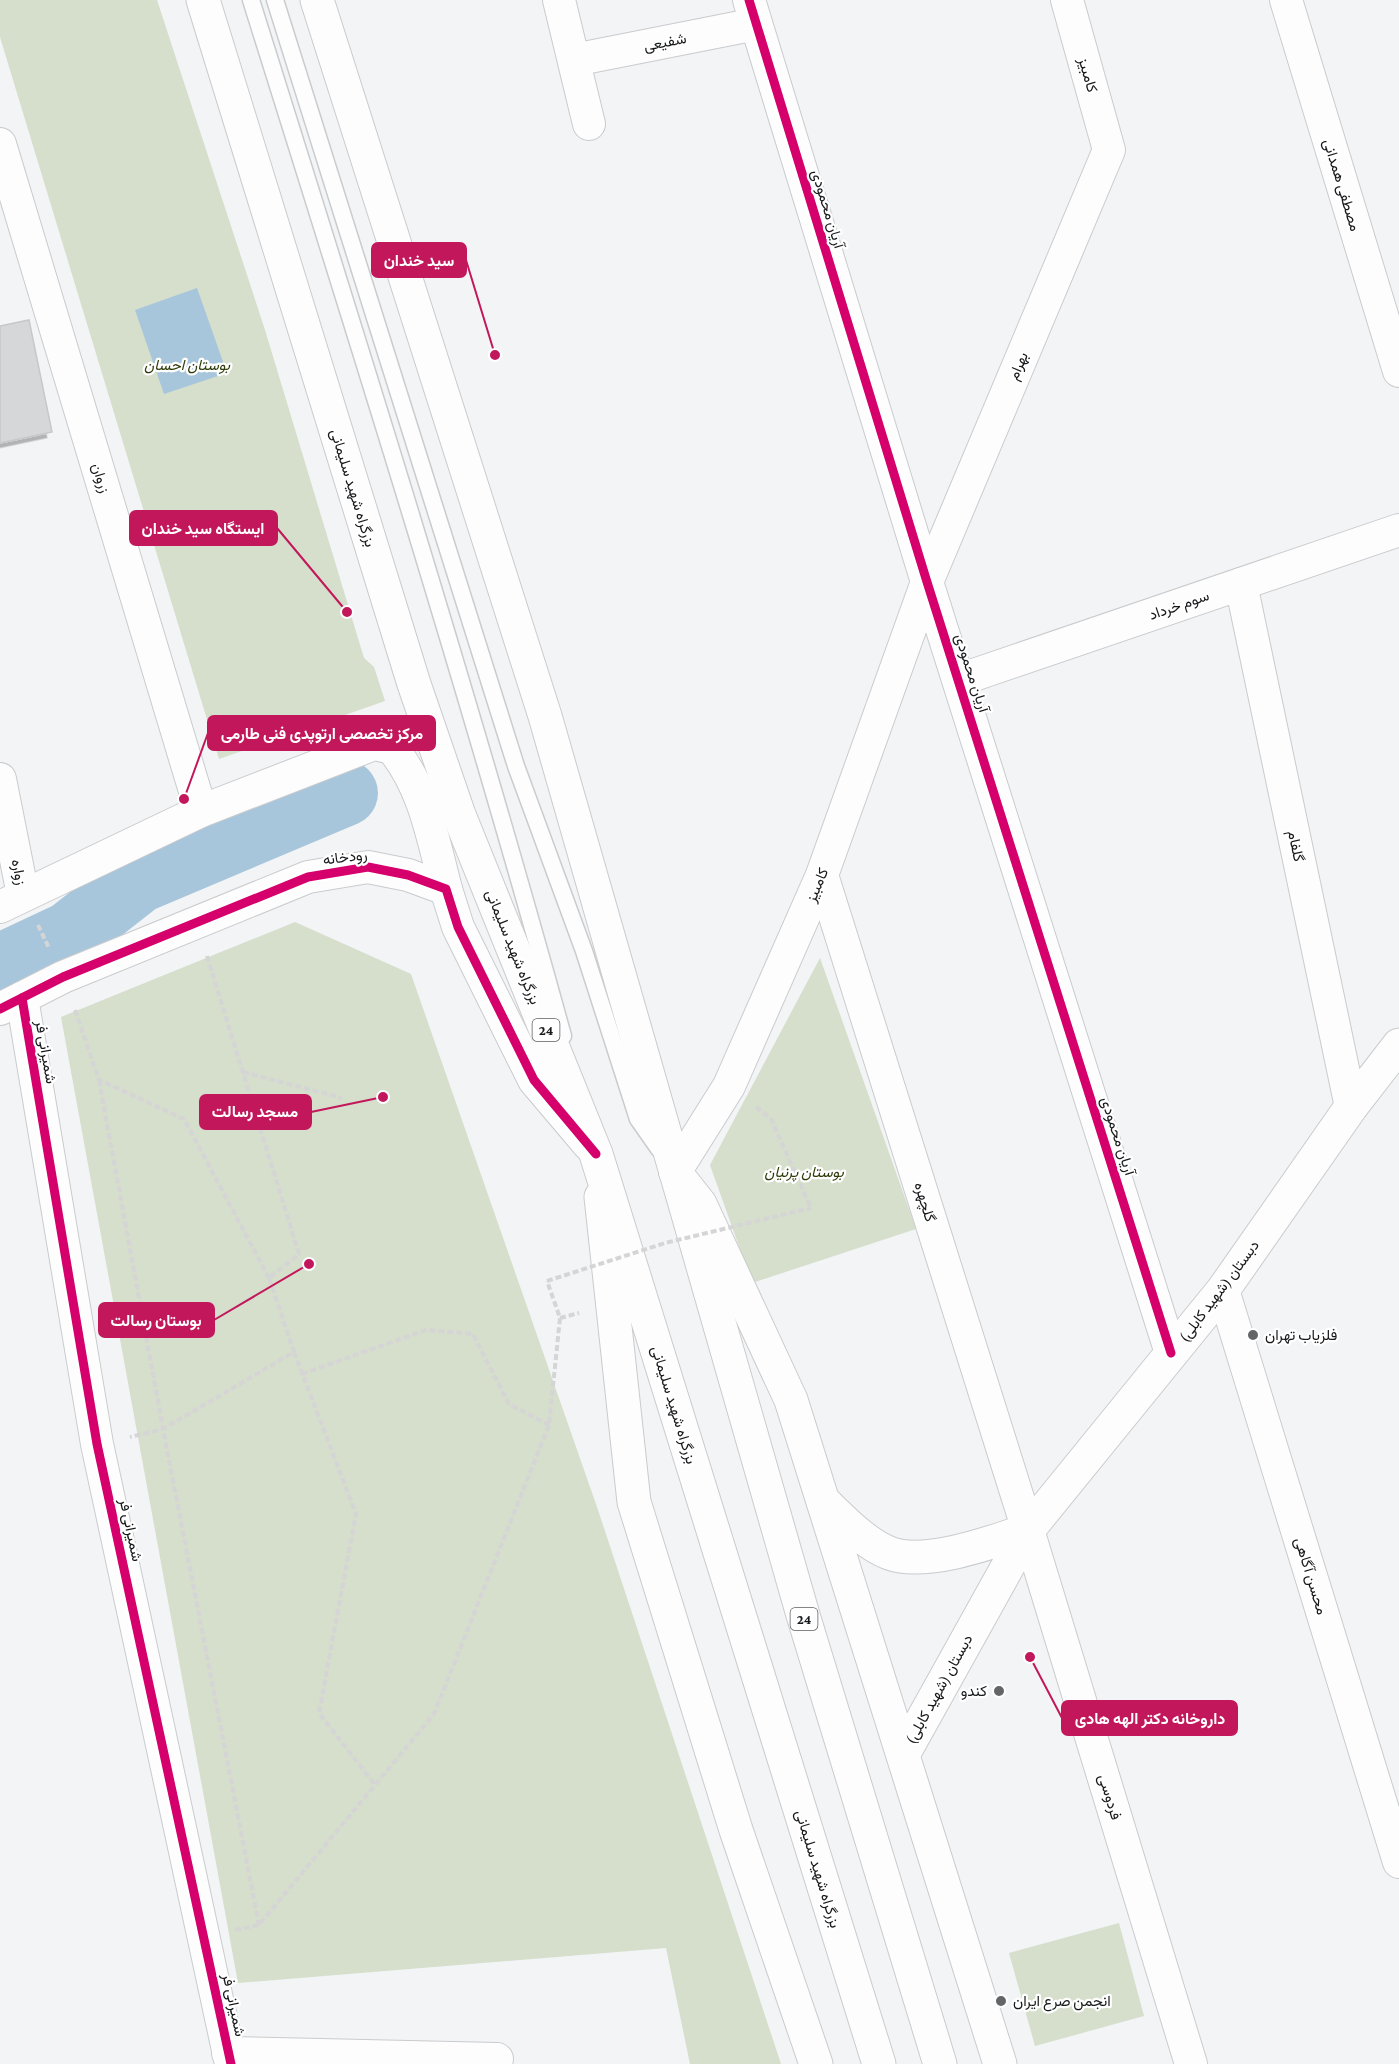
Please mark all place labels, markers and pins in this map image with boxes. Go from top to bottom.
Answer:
callout: سید خندان [372,243,466,277]
callout: ایستگاه سید خندان [130,511,277,545]
callout: مرکز تخصصی ارتوپدی فنی طارمی [208,716,435,750]
callout: مسجد رسالت [200,1095,311,1129]
callout: بوستان رسالت [99,1303,214,1337]
place label: فلزیاب تهران [1265,1327,1338,1344]
marker: فلزیاب تهران [1246,1328,1260,1342]
place label: کندو [961,1683,987,1700]
marker: کندو [992,1684,1006,1698]
callout: داروخانه دکتر الهه هادی [1062,1701,1237,1735]
place label: انجمن صرع ایران [1013,1993,1111,2012]
marker: انجمن صرع ایران [994,1994,1008,2008]

